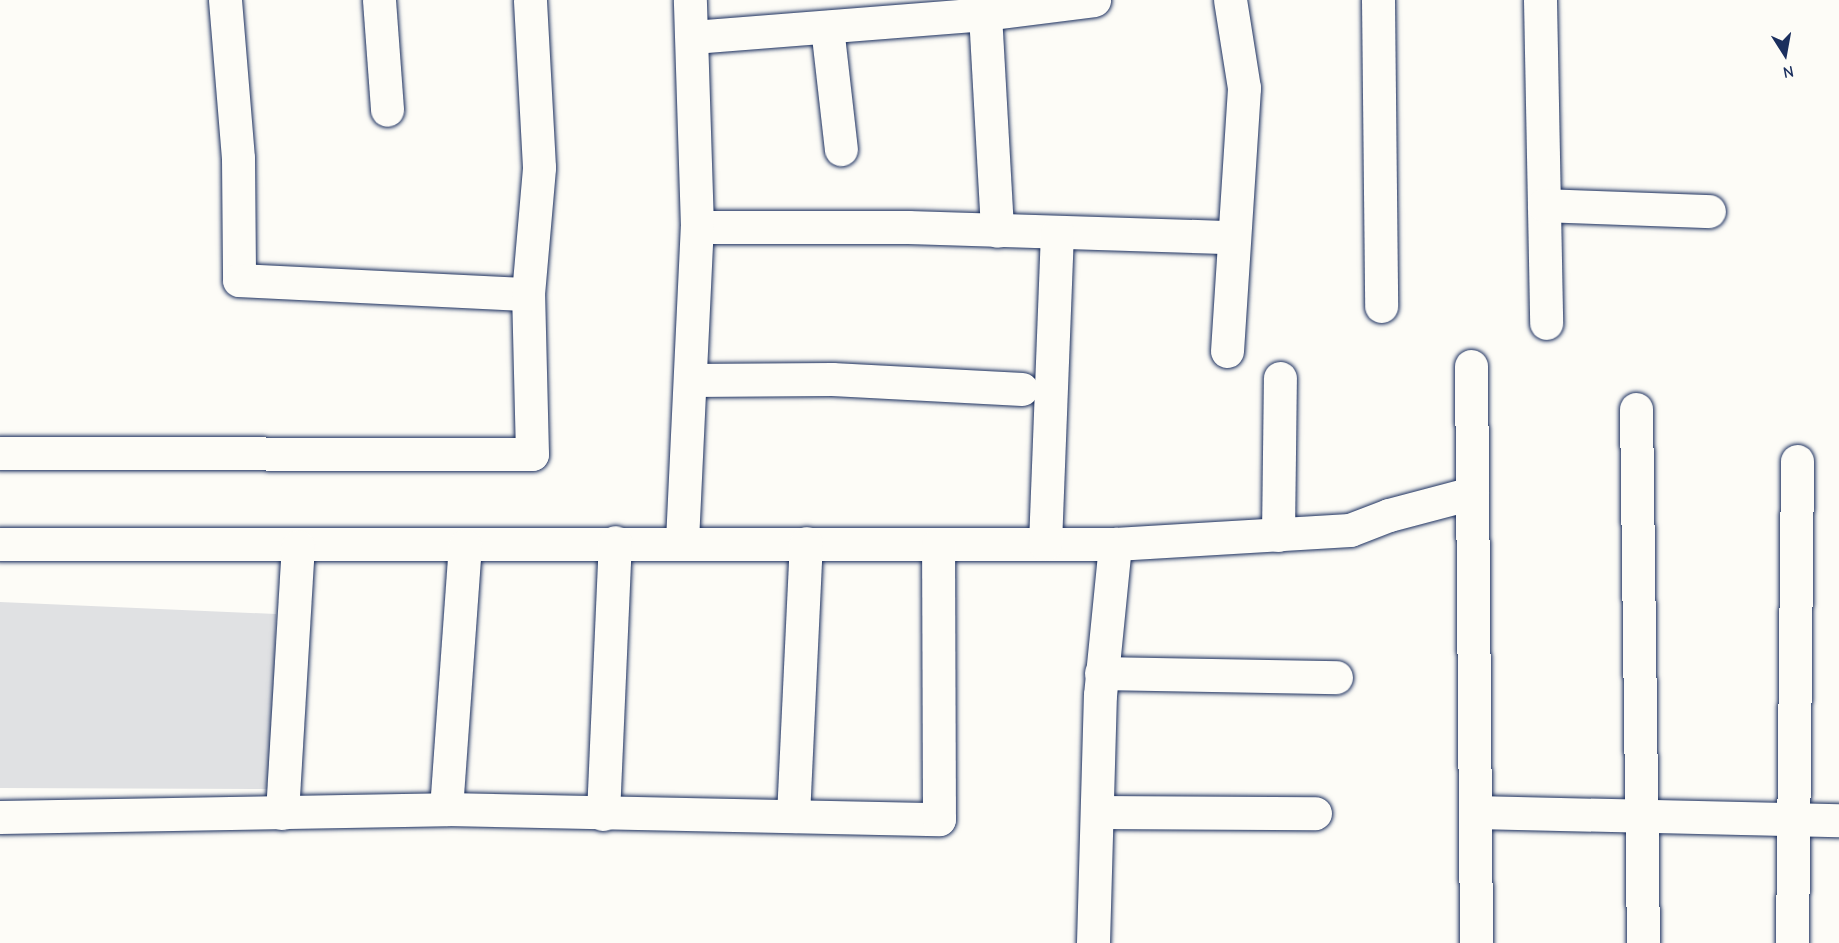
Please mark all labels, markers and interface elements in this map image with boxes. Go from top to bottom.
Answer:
north arrow [1755,24,1815,84]
text: N [1782,62,1795,81]

